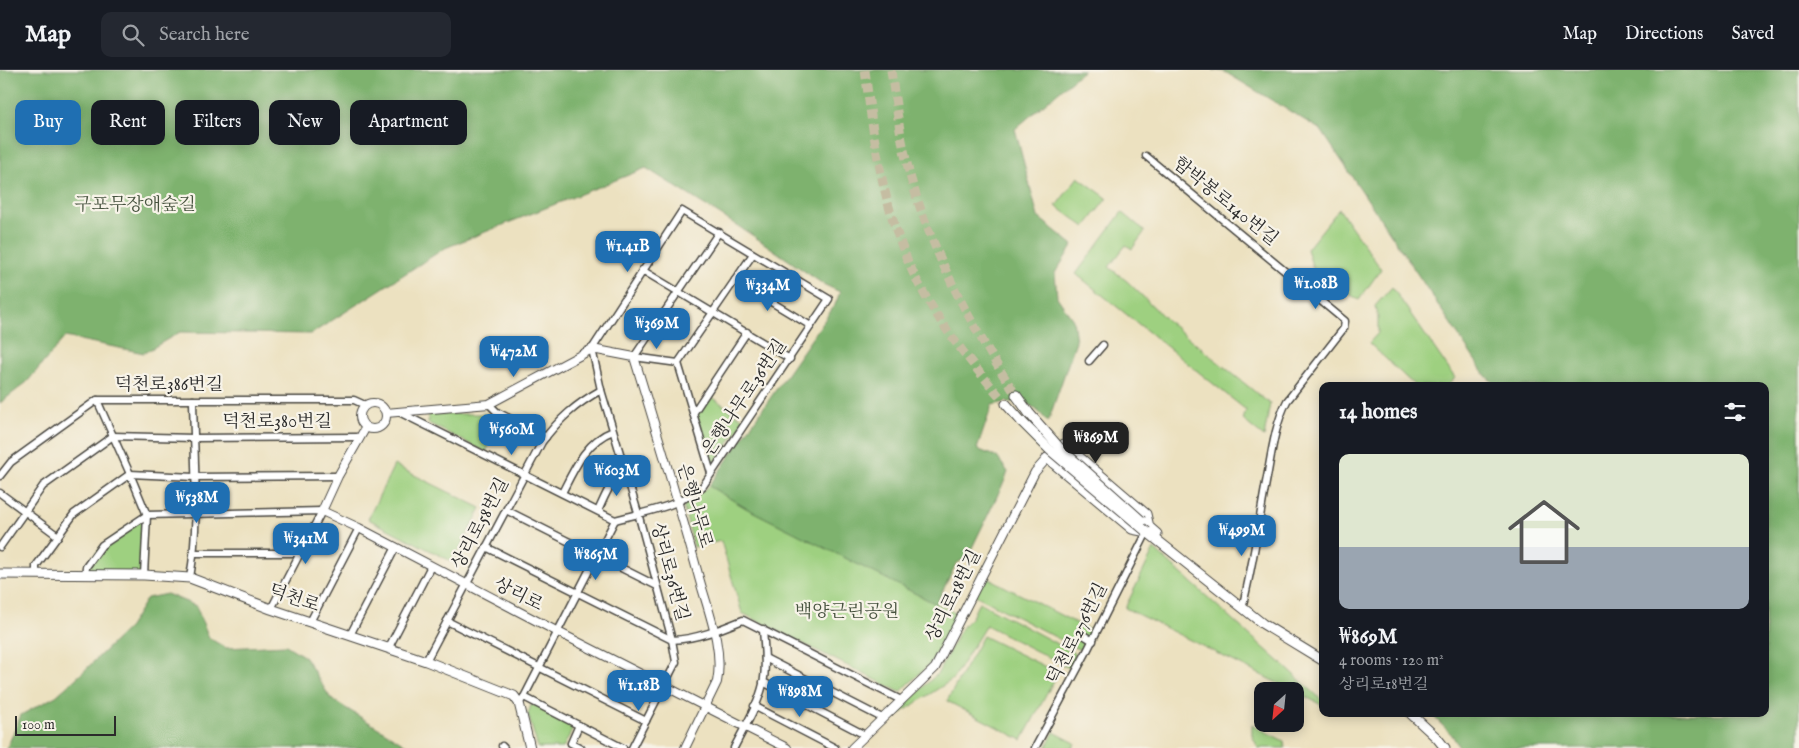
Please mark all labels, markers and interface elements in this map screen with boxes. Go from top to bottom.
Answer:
search box [101,12,451,57]
text: Map [25,19,71,50]
icon: search [119,21,147,49]
text: Search here [159,23,250,47]
text: Map [1563,23,1597,46]
text: Directions [1625,23,1703,46]
text: Saved [1731,23,1774,46]
chip: Buy [15,100,81,145]
chip: Rent [91,100,165,145]
chip: Filters [175,100,259,145]
chip: New [269,100,340,145]
chip: Apartment [350,100,467,145]
street label: 함박봉로140번길 [1168,153,1282,251]
park label: 구포무장애숲길 [74,194,196,217]
pin: ₩1.41B [587,230,669,273]
text: ₩1.41B [606,237,650,257]
pin: ₩1.08B [1275,268,1357,310]
pin: ₩334M [733,270,803,312]
text: ₩1.08B [1294,274,1338,294]
text: ₩334M [746,276,790,296]
pin: ₩369M [622,308,692,350]
text: ₩369M [635,314,679,334]
street label: 은행나무로36번길 [697,335,793,461]
pin: ₩472M [479,336,549,378]
text: ₩472M [491,342,537,362]
street label: 덕천로386번길 [115,374,223,397]
icon: filters [1721,398,1749,426]
text: 14 homes [1339,399,1417,426]
street label: 덕천로380번길 [222,411,332,434]
pin: ₩560M [477,414,547,456]
text: ₩560M [490,420,534,440]
pin: ₩869M [1061,422,1131,464]
text: ₩869M [1074,428,1118,448]
pin: ₩603M [582,454,652,497]
text: ₩603M [594,461,640,481]
street label: 은행나무로 [671,461,717,551]
street label: 상리로58번길 [447,474,515,574]
pin: ₩538M [162,482,232,524]
icon: home [1499,487,1589,577]
text: ₩538M [176,488,218,508]
pin: ₩499M [1207,514,1277,557]
street label: 상리로36번길 [645,520,693,624]
text: ₩499M [1219,521,1265,541]
pin: ₩341M [271,522,341,565]
text: ₩341M [284,529,328,549]
pin: ₩865M [561,538,631,581]
text: ₩865M [574,545,618,565]
street label: 상리로18번길 [921,546,987,646]
street label: 상리로 [490,573,546,617]
street label: 덕천로276번길 [1043,579,1113,689]
street label: 덕천로 [266,580,322,618]
park label: 백양근린공원 [795,601,899,624]
text: ₩869M [1339,624,1397,651]
text: 4 rooms · 120 m² [1339,651,1444,671]
pin: ₩1.18B [598,670,680,712]
text: 상리로18번길 [1339,675,1429,695]
text: ₩1.18B [618,676,660,696]
pin: ₩898M [765,676,835,718]
text: ₩898M [778,682,822,702]
north arrow [1254,682,1304,732]
map controls [1254,682,1304,732]
scale bar [15,713,116,736]
text: 100 m [22,716,55,734]

